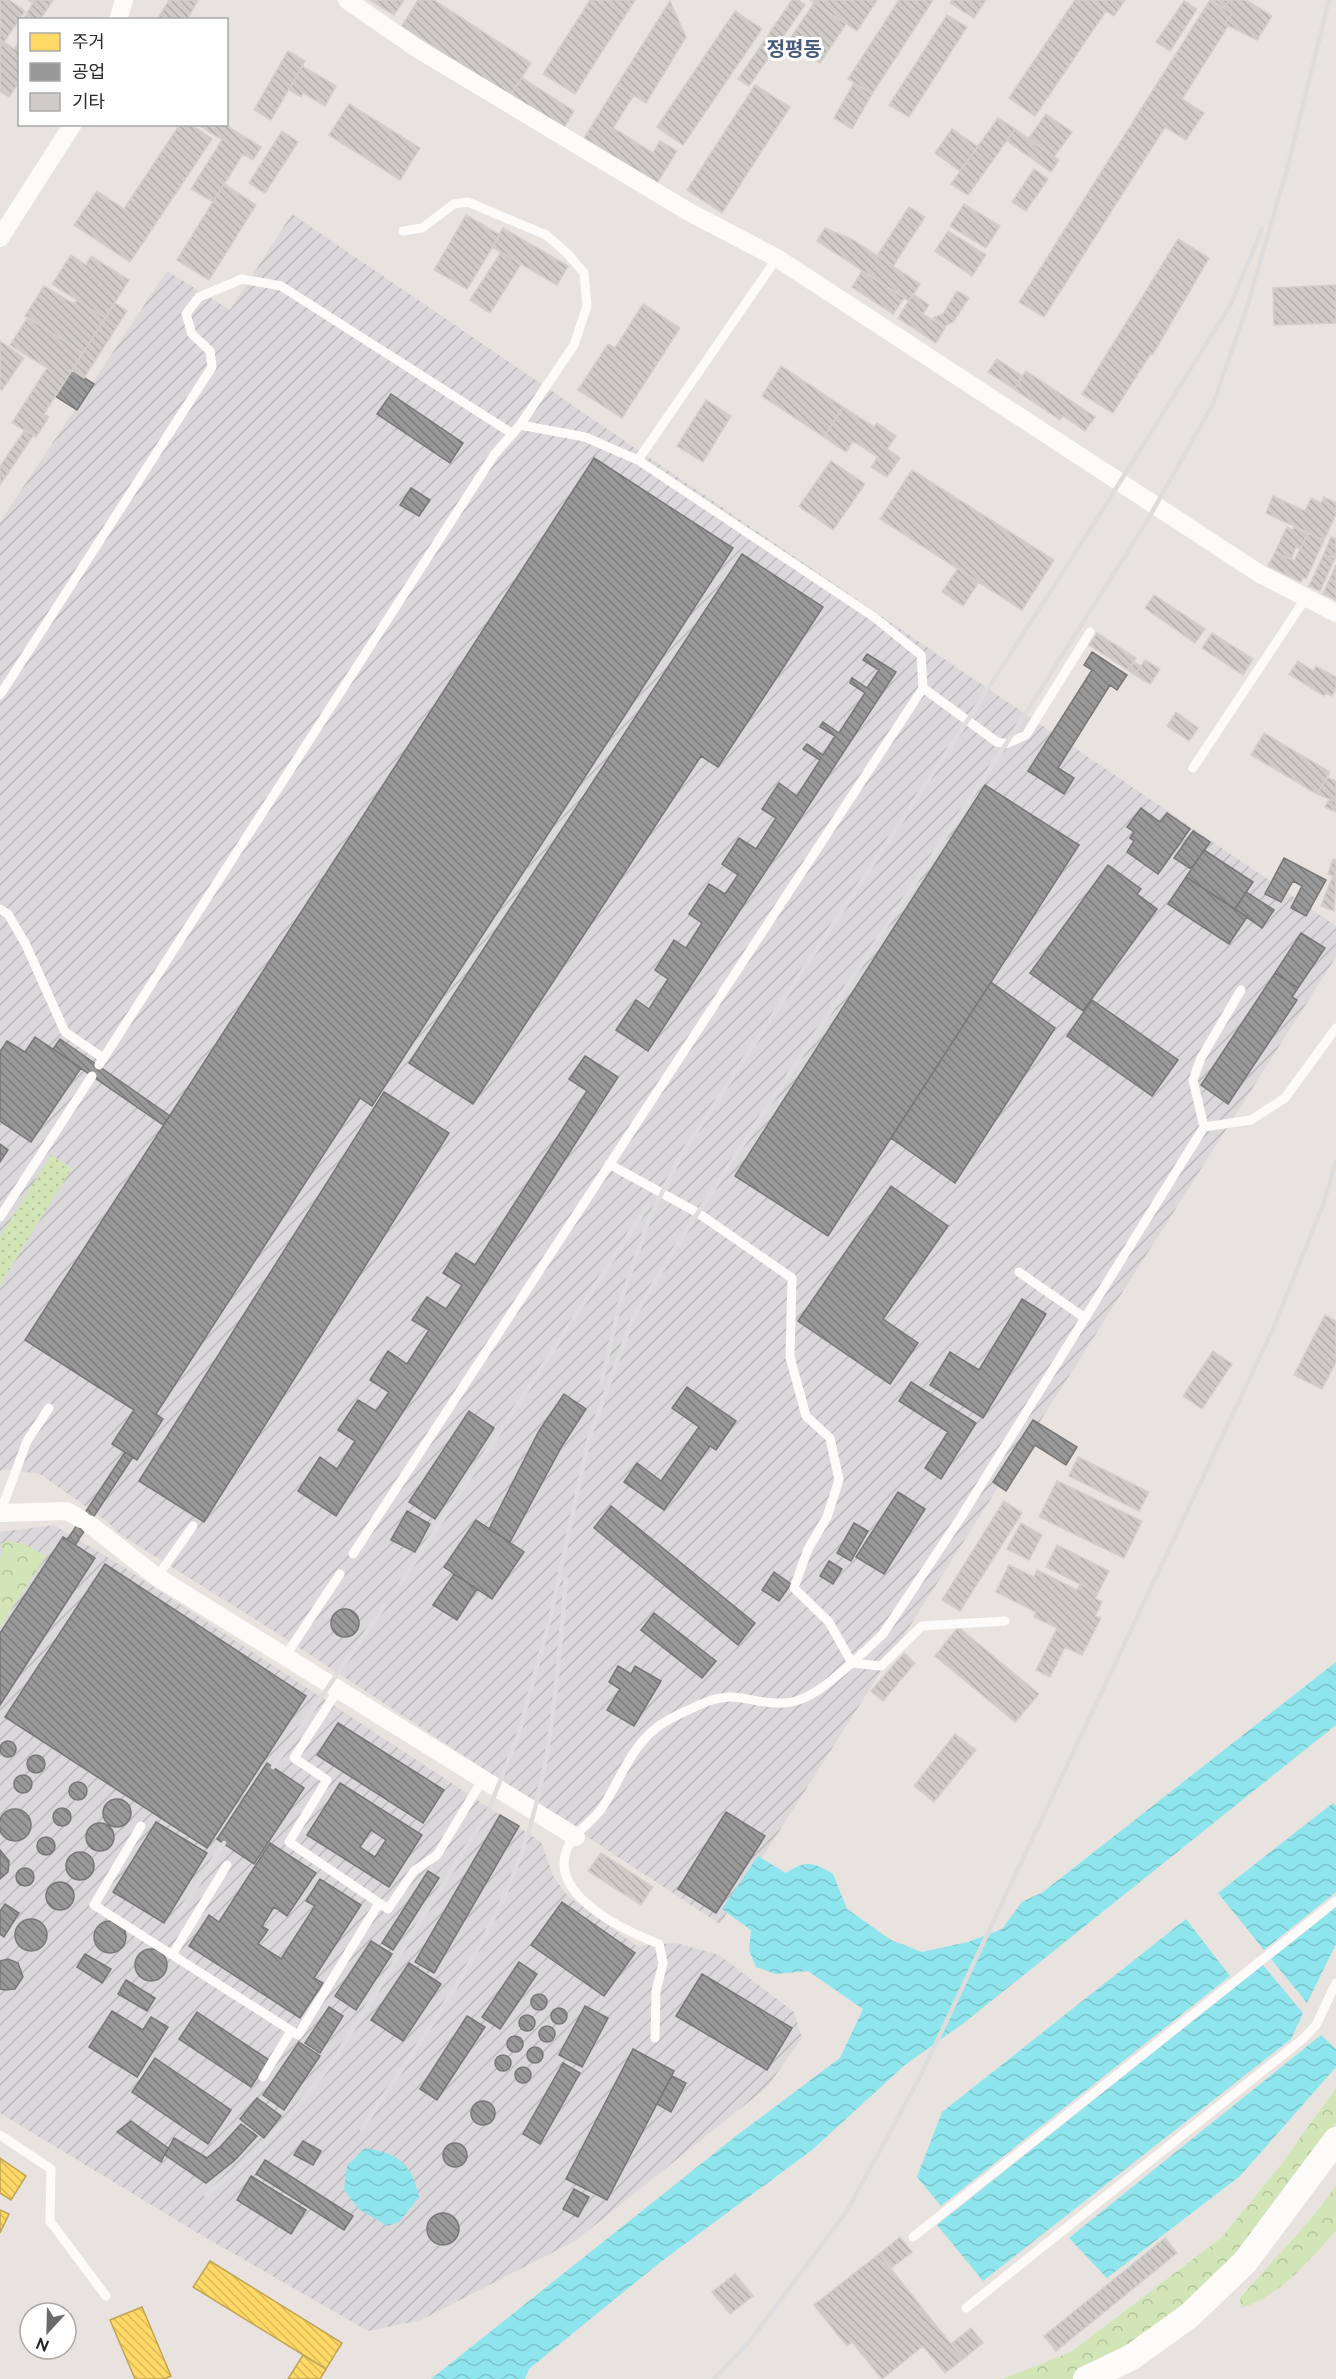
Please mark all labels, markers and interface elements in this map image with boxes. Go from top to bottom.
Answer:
legend [18,18,228,126]
text: 주거 [72,31,105,52]
district label: 정평동 [766,37,822,61]
text: 공업 [72,61,105,82]
text: 기타 [72,91,106,112]
north arrow [18,2301,78,2361]
text: N [33,2333,52,2356]

